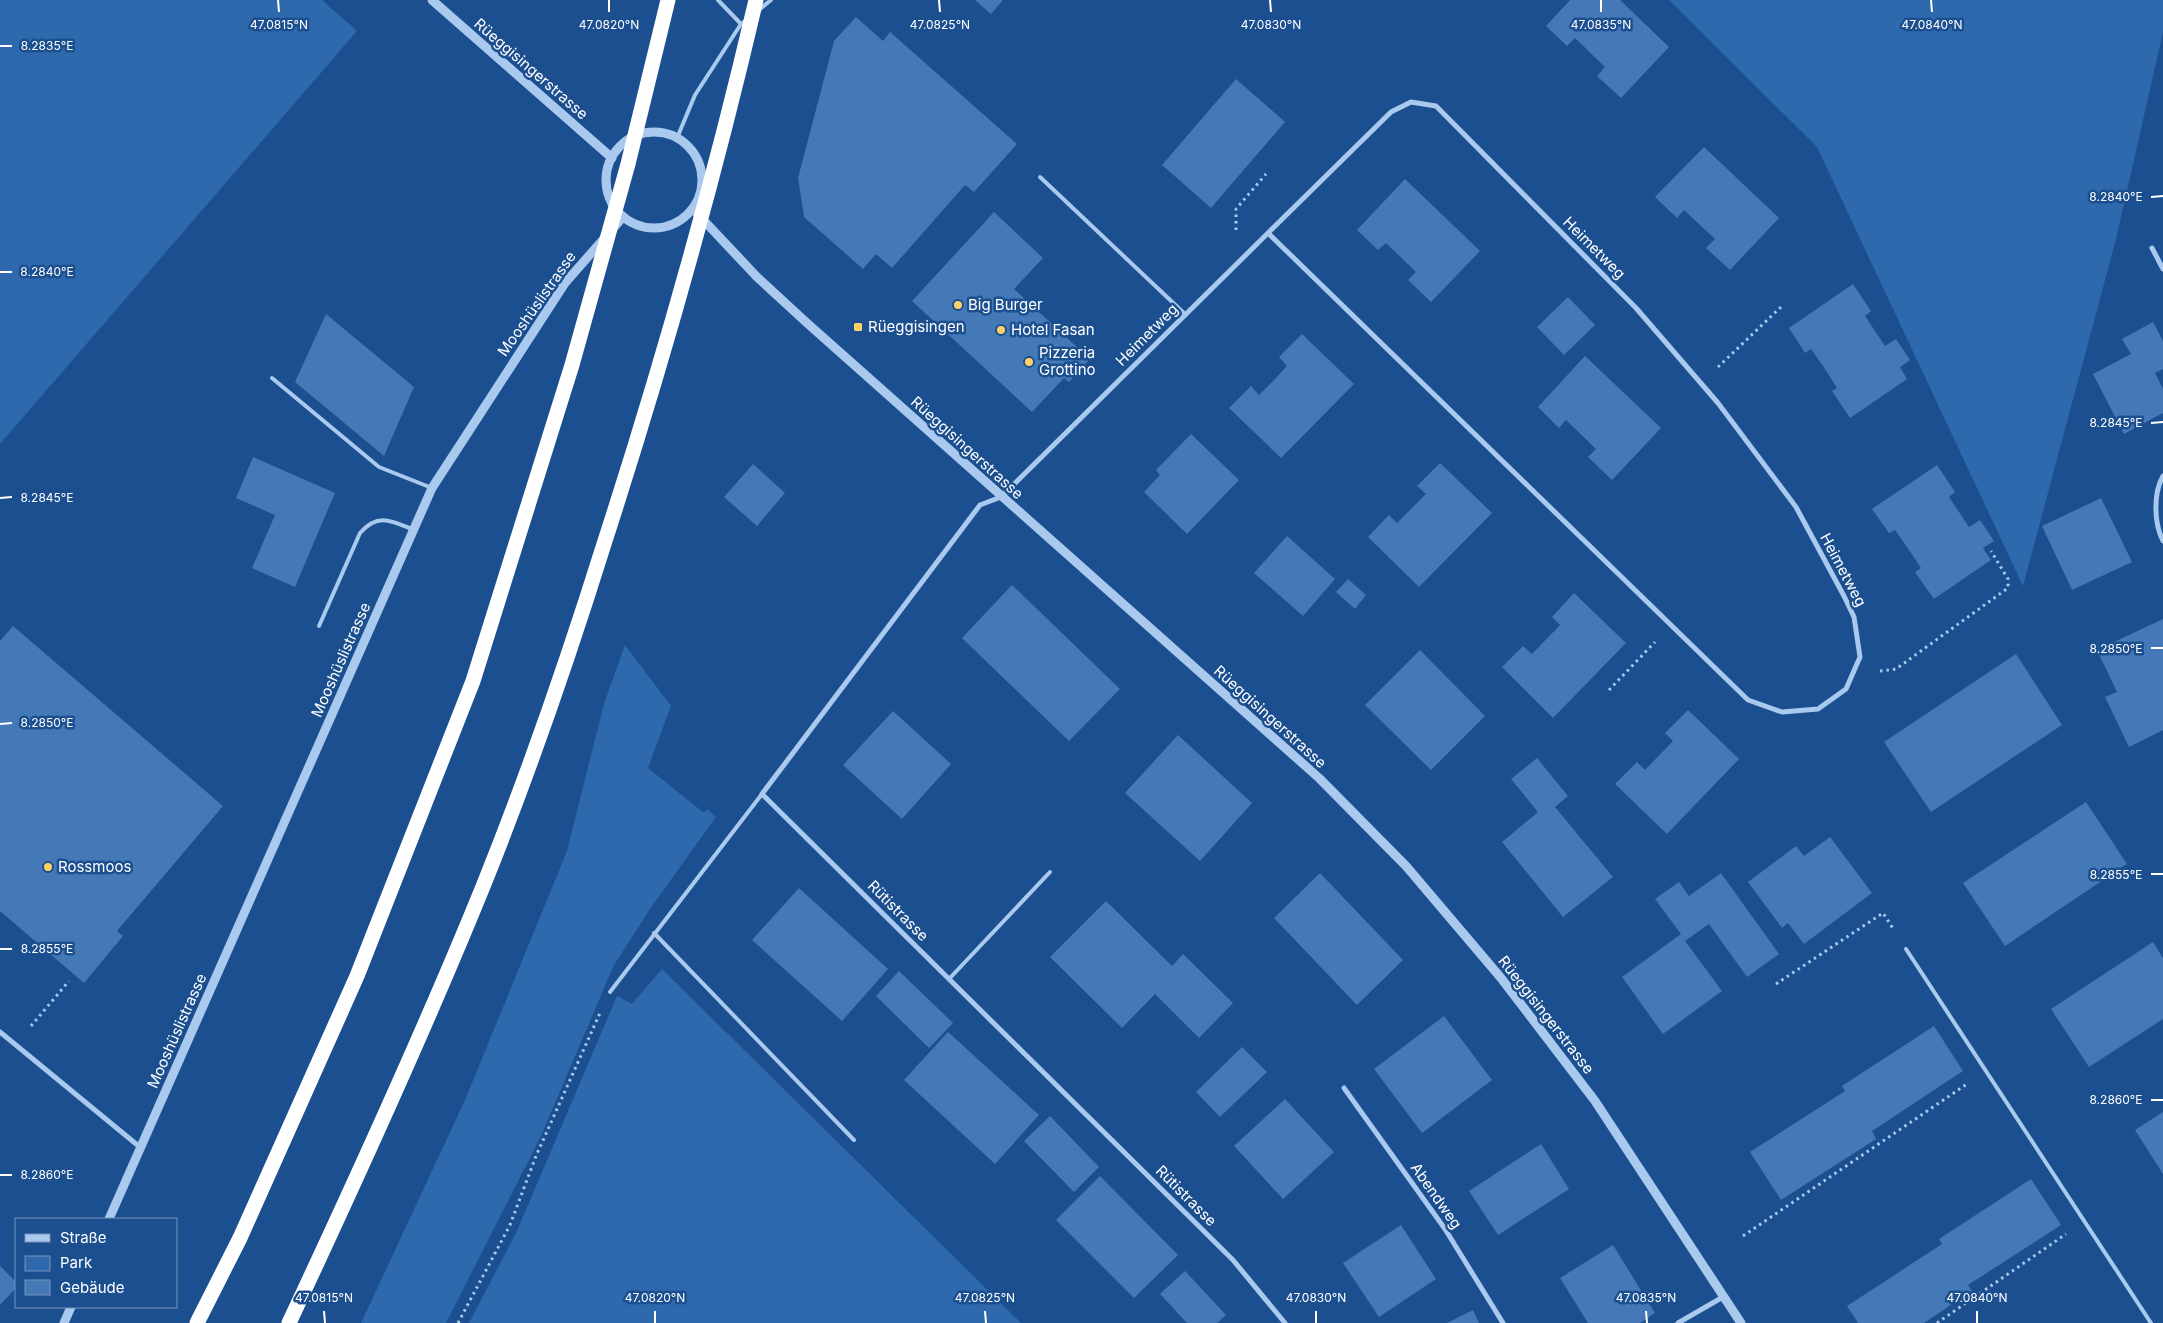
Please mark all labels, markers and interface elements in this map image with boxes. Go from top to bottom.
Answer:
street label: Rüeggisingerstrasse [470,14,592,123]
text: 47.0815°N [250,17,308,32]
text: 47.0820°N [579,17,639,32]
text: 47.0825°N [910,17,970,32]
text: 47.0830°N [1241,17,1301,32]
text: 47.0835°N [1571,17,1631,32]
text: 47.0840°N [1901,17,1963,32]
text: 8.2835°E [21,38,73,53]
text: 8.2840°E [2089,189,2143,204]
street label: Heimetweg [1559,212,1630,283]
street label: Mooshüslistrasse [493,248,580,360]
text: 8.2840°E [20,264,74,279]
place label: Big Burger [968,295,1043,314]
marker: Big Burger [952,299,964,311]
street label: Heimetweg [1111,299,1182,370]
place label: Rüeggisingen [868,317,965,336]
place label: Hotel Fasan [1011,320,1095,339]
marker: Rüeggisingen [852,321,864,333]
marker: Hotel Fasan [995,324,1007,336]
place label: Pizzeria Grottino [1039,343,1096,379]
marker: Pizzeria Grottino [1023,356,1035,368]
street label: Rüeggisingerstrasse [907,392,1027,503]
text: 8.2845°E [2089,415,2143,430]
text: 8.2845°E [20,490,74,505]
street label: Heimetweg [1816,530,1871,610]
street label: Mooshüslistrasse [307,599,374,720]
text: 8.2850°E [2090,641,2142,656]
street label: Rüeggisingerstrasse [1210,661,1330,772]
text: 8.2850°E [21,715,73,730]
place label: Rossmoos [58,857,131,876]
marker: Rossmoos [42,861,54,873]
text: 8.2855°E [2090,867,2142,882]
street label: Rütistrasse [864,876,933,945]
text: 8.2855°E [21,941,73,956]
street label: Rüeggisingerstrasse [1494,952,1598,1078]
street label: Mooshüslistrasse [143,970,210,1091]
text: 8.2860°E [2089,1092,2143,1107]
street label: Abendweg [1407,1159,1466,1232]
street label: Rütistrasse [1152,1161,1221,1230]
text: 8.2860°E [20,1167,74,1182]
legend [15,1218,178,1308]
text: Straße [60,1228,107,1247]
text: Park [60,1253,93,1272]
text: Gebäude [60,1278,125,1297]
text: 47.0815°N [295,1290,353,1305]
text: 47.0820°N [625,1290,685,1305]
text: 47.0825°N [955,1290,1015,1305]
text: 47.0830°N [1286,1290,1346,1305]
text: 47.0835°N [1616,1290,1676,1305]
text: 47.0840°N [1946,1290,2008,1305]

